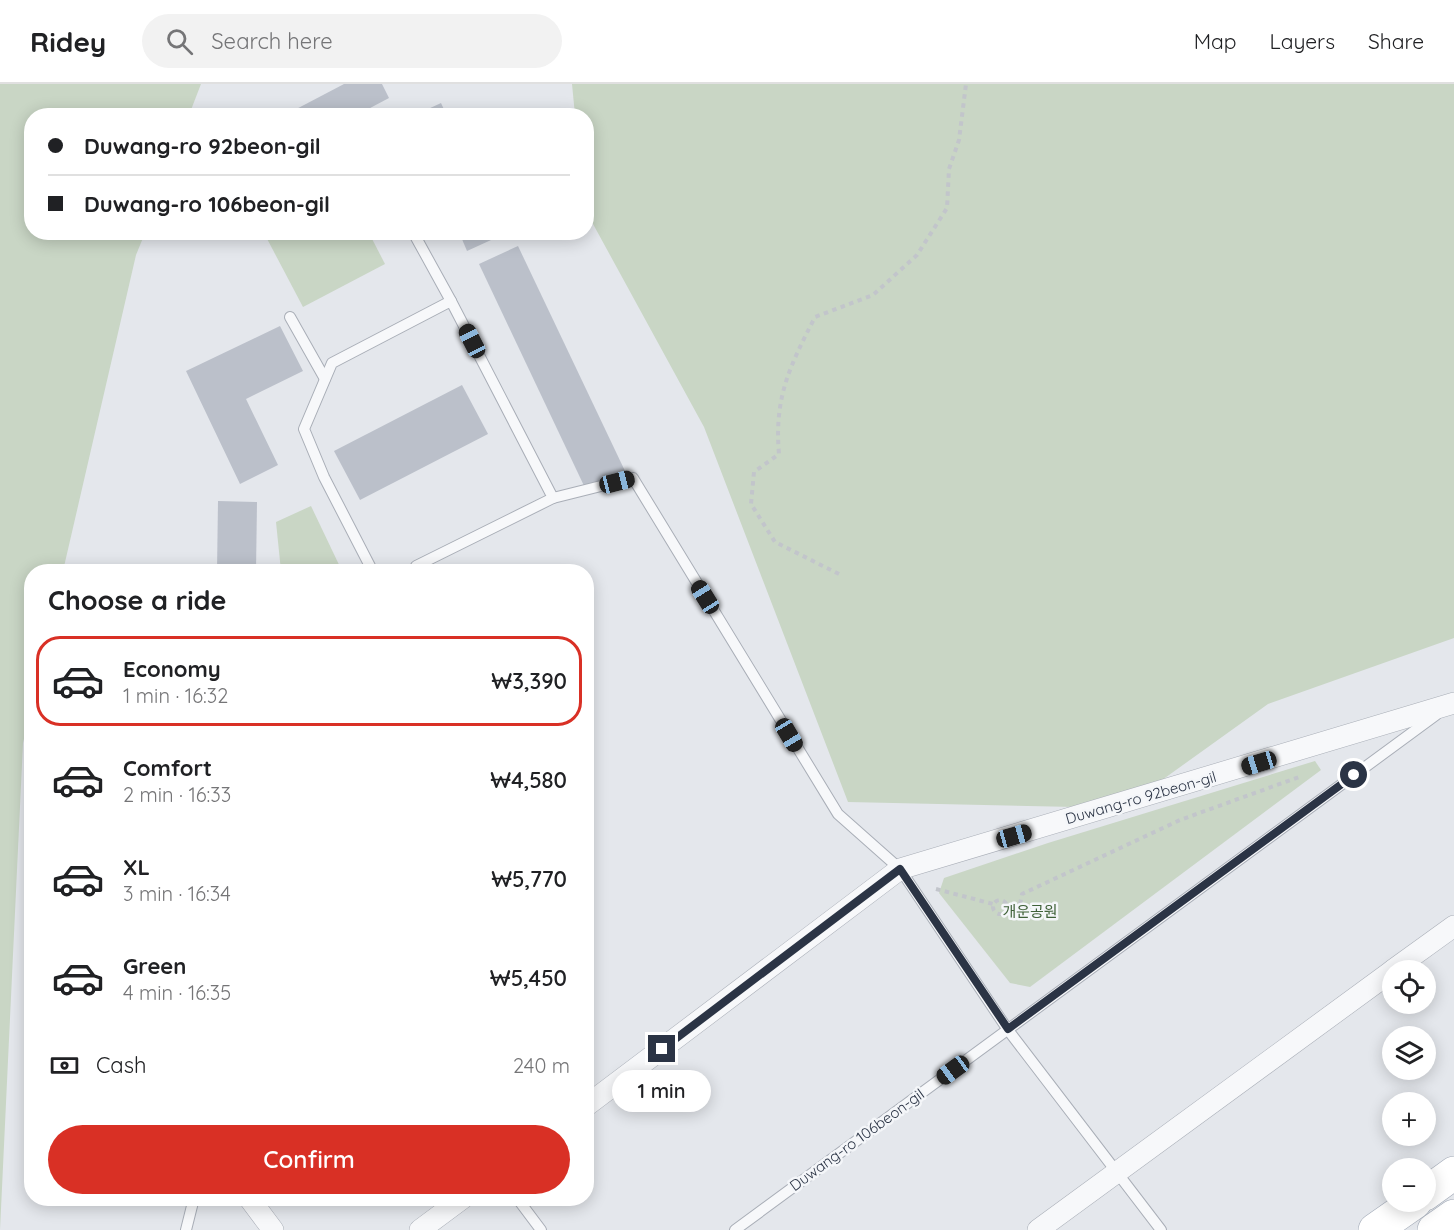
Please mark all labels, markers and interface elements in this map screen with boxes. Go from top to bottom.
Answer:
search box [142,14,562,68]
text: Ridey [30,24,106,59]
icon: search [163,25,196,58]
text: Search here [211,27,333,55]
text: Map [1194,28,1237,54]
text: Layers [1270,28,1335,54]
text: Share [1368,28,1424,54]
text: Duwang-ro 92beon-gil [84,132,321,160]
text: Duwang-ro 106beon-gil [84,190,330,218]
car [456,321,488,361]
car [597,469,637,495]
car [688,577,722,617]
text: Choose a ride [48,583,226,617]
icon: car [51,654,105,708]
text: Economy [123,655,221,683]
text: ₩3,390 [491,667,567,695]
text: 1 min · 16:32 [123,683,228,708]
car [772,715,806,755]
car [1239,749,1279,777]
icon: car [51,753,105,807]
text: Comfort [123,754,212,782]
route start [1340,761,1367,788]
text: ₩4,580 [490,766,567,794]
street label: Duwang-ro 92beon-gil [1063,767,1218,828]
text: 2 min · 16:33 [123,782,231,807]
car [994,822,1034,850]
icon: car [51,852,105,906]
text: XL [123,853,150,881]
text: ₩5,770 [491,865,567,893]
text: 3 min · 16:34 [123,881,231,906]
park label: 개운공원 [1002,902,1058,921]
icon: car [51,951,105,1005]
text: Green [123,952,186,980]
map controls [1382,960,1436,1212]
button: locate [1382,960,1436,1014]
text: ₩5,450 [490,964,567,992]
text: 4 min · 16:35 [123,980,231,1005]
button: layers [1382,1026,1436,1080]
route end [648,1035,675,1062]
icon: cash [48,1049,81,1082]
text: Cash [96,1051,147,1079]
car [933,1052,973,1088]
text: 240 m [513,1053,570,1078]
callout: 1 min [612,1070,712,1112]
text: 1 min [638,1078,685,1103]
street label: Duwang-ro 106beon-gil [786,1084,928,1195]
button: + [1382,1092,1436,1146]
button: Confirm [48,1125,570,1194]
button: − [1382,1158,1436,1212]

